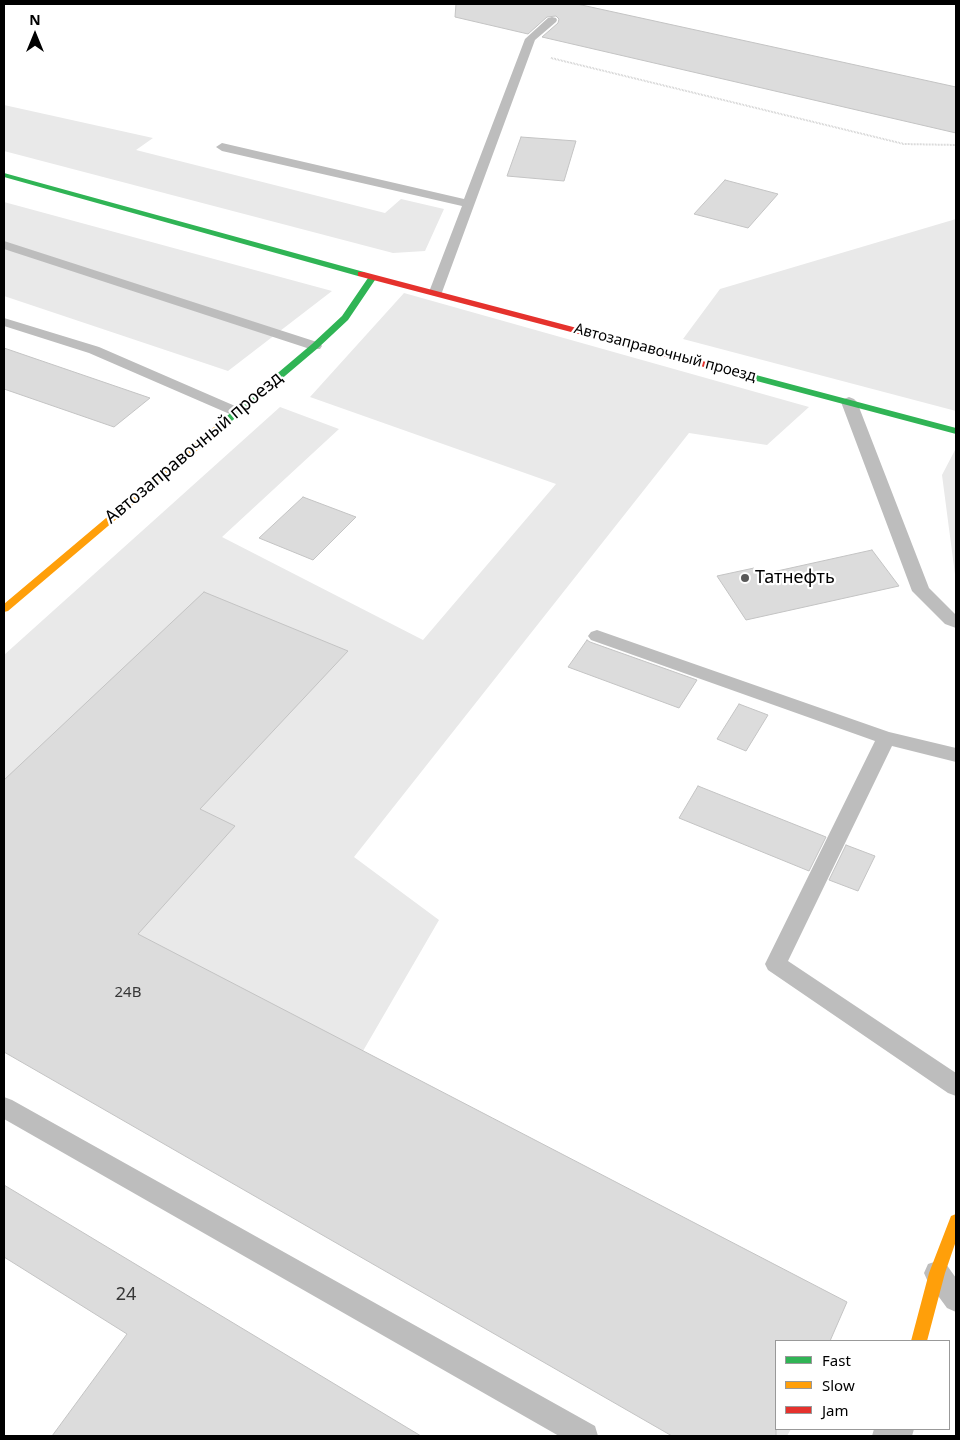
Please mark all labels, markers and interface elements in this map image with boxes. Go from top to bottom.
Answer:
north arrow [10,10,60,60]
text: N [29,10,41,29]
street label: Автозаправочный проезд [572,320,758,386]
street label: Автозаправочный проезд [101,367,287,529]
place label: Татнефть [755,567,835,589]
marker: Татнефть [739,572,751,584]
house number: 24В [115,984,141,1002]
house number: 24 [116,1284,136,1306]
legend [775,1340,950,1430]
text: Fast [822,1350,851,1370]
text: Slow [822,1375,855,1395]
text: Jam [822,1400,849,1420]

